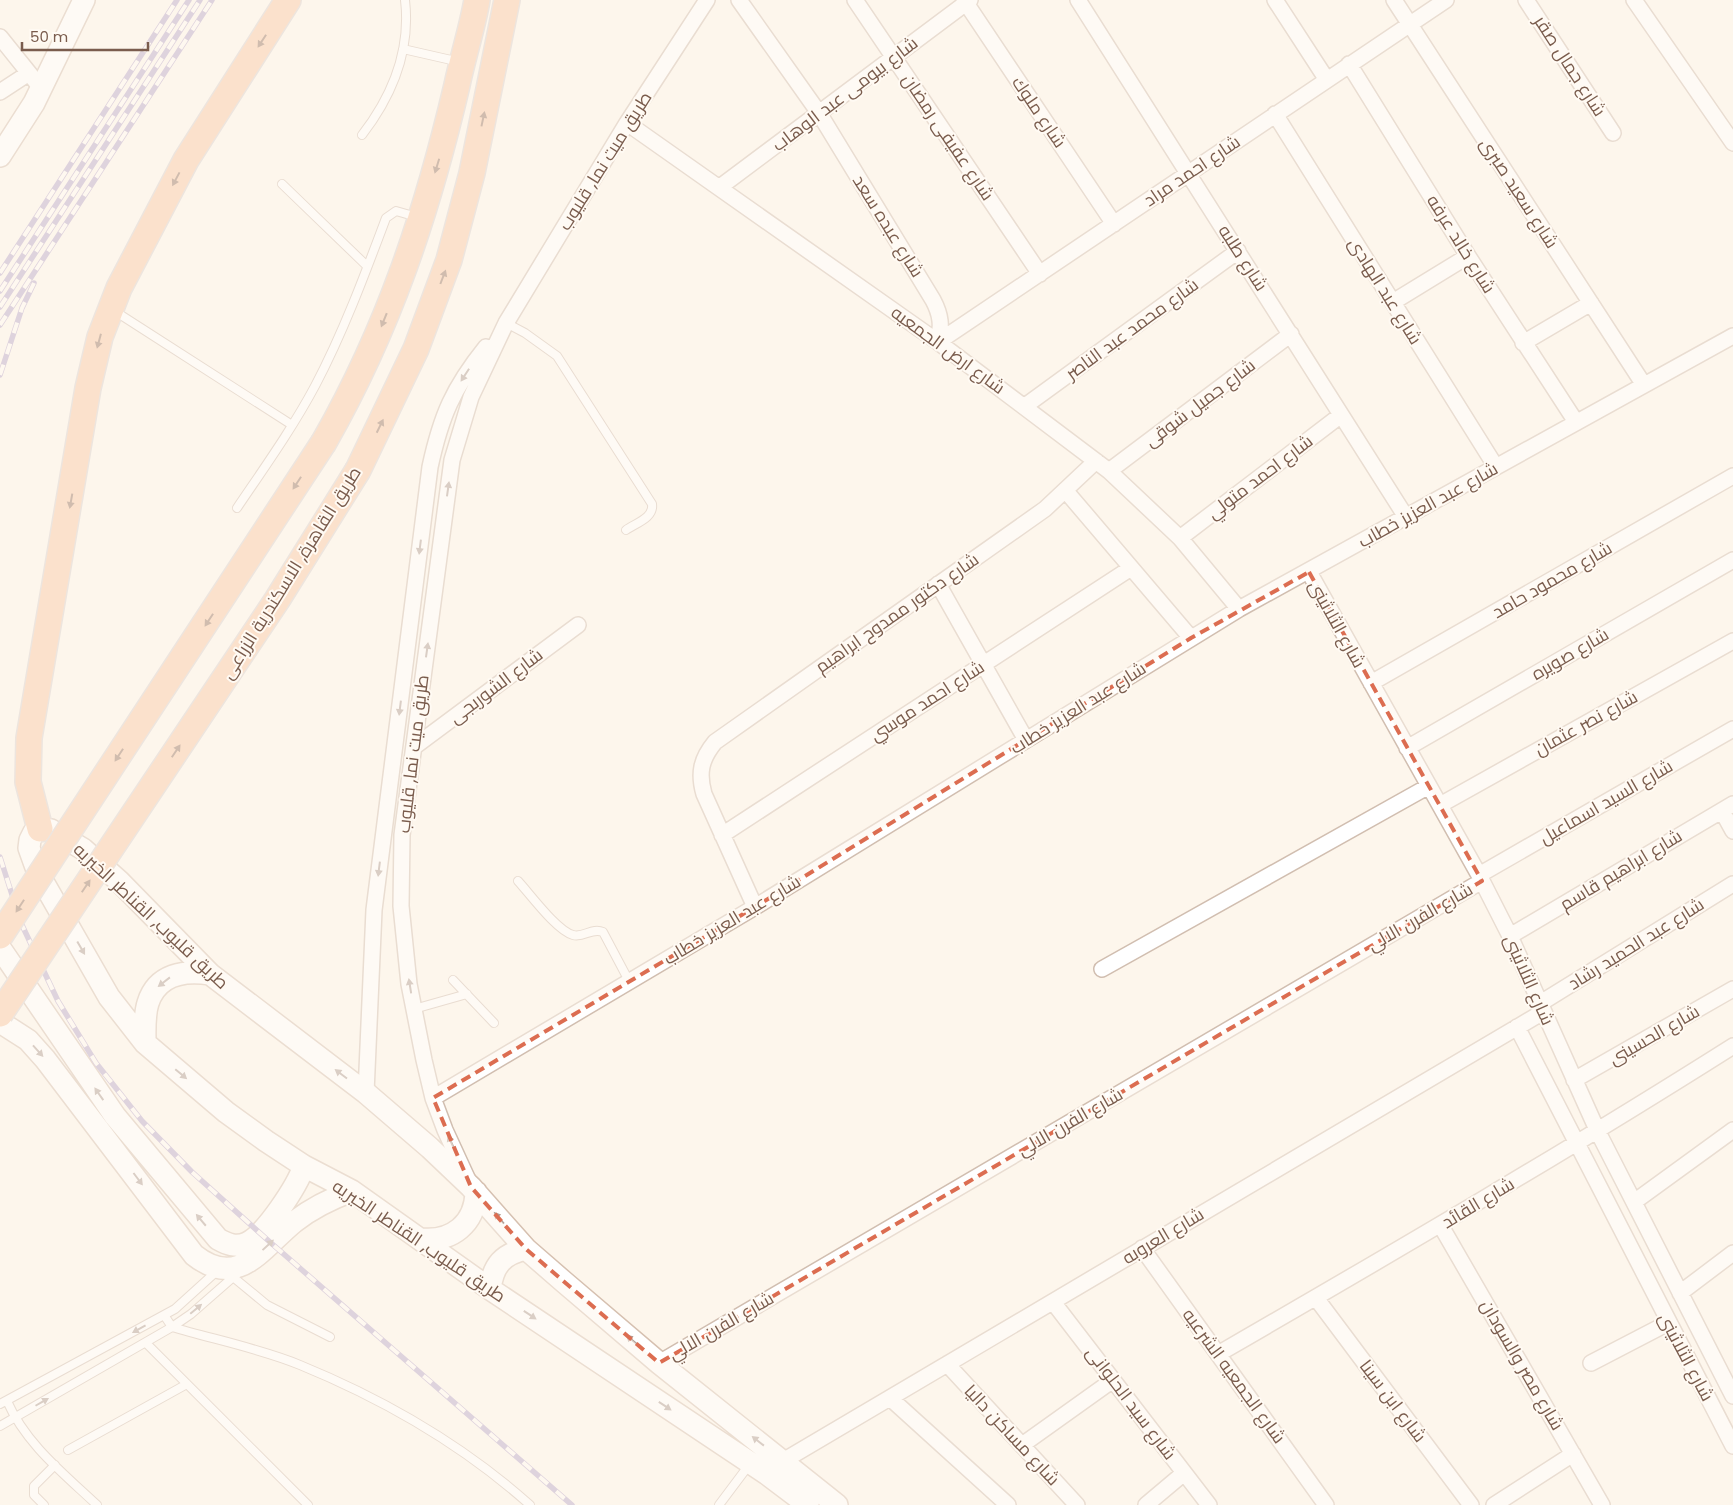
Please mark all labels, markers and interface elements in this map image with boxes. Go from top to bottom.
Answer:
street label: شارع جمال صقر [1528,10,1612,121]
scale bar [22,20,149,52]
text: 50 m [30,26,68,47]
street label: شارع بيومى عبد الوهاب [767,30,923,157]
one-way arrow [257,35,267,48]
street label: شارع عفيفى رمضان [897,68,1000,205]
street label: شارع ملوك [1006,71,1073,152]
street label: طريق ميت نما, قليوب [552,87,657,235]
one-way arrow [479,112,487,127]
street label: شارع احمد مراد [1138,129,1245,212]
street label: شارع سعيد صبرى [1474,133,1565,253]
one-way arrow [432,159,440,174]
street label: شارع عبده سعد [847,170,930,282]
one-way arrow [172,172,180,186]
street label: شارع خالد عرفه [1421,190,1502,298]
street label: شارع طلبه [1213,220,1274,296]
street label: شارع عبد الهادى [1343,232,1428,349]
one-way arrow [440,269,447,284]
street label: شارع محمد عبد الناصر [1059,272,1203,386]
street label: شارع ارض الجمعيه [886,300,1010,400]
one-way arrow [380,313,388,327]
one-way arrow [95,334,103,349]
street label: شارع جميل شوقى [1139,353,1260,453]
one-way arrow [460,368,470,382]
one-way arrow [376,419,384,433]
street label: شارع احمد متولي [1202,428,1319,526]
street label: شارع عبد العزيز خطاب [1353,456,1502,553]
street label: طريق القاهرة, الاسكندرية الزراعى [215,461,367,684]
one-way arrow [293,477,302,490]
one-way arrow [444,481,452,497]
one-way arrow [66,494,74,510]
street label: شارع محمود حامد [1487,535,1616,624]
one-way arrow [416,539,424,555]
street label: شارع دكتور ممدوح ابراهيم [810,547,984,679]
street label: شارع الثلاثينى [1303,575,1372,672]
one-way arrow [204,613,214,626]
street label: شارع صويره [1526,621,1613,686]
one-way arrow [423,642,431,658]
street label: شارع الشوربجى [444,642,548,729]
street label: شارع احمد موسي [865,654,989,748]
street label: شارع عبد العزيز خطاب [1005,656,1151,760]
street label: طريق ميت نما, قليوب [390,673,435,835]
street label: شارع نصر عثمان [1529,684,1642,761]
one-way arrow [396,700,404,716]
one-way arrow [171,744,181,758]
one-way arrow [115,749,124,762]
street label: شارع السيد اسماعيل [1534,753,1677,850]
street label: شارع ابراهيم قاسم [1555,823,1687,916]
street label: طريق قليوب, القناطر الخيريه [68,837,235,994]
one-way arrow [375,862,383,878]
street label: شارع عبد العزيز خطاب [658,869,805,970]
street label: شارع الفرن الالي [1362,876,1478,959]
one-way arrow [81,879,90,893]
street label: شارع عبد الحميد رشاد [1563,892,1709,996]
one-way arrow [15,899,25,912]
street label: شارع الثلاثينى [1498,930,1561,1029]
one-way arrow [76,941,85,954]
one-way arrow [158,976,171,987]
one-way arrow [406,977,414,993]
street label: شارع الحسينى [1604,998,1704,1071]
one-way arrow [32,1044,44,1056]
one-way arrow [175,1068,188,1079]
one-way arrow [334,1069,347,1079]
street label: شارع الفرن الالي [1012,1081,1128,1164]
one-way arrow [94,1087,104,1100]
one-way arrow [446,1135,454,1149]
street label: شارع القائد [1437,1171,1519,1234]
one-way arrow [132,1172,143,1185]
street label: طريق قليوب, القناطر الخيريه [328,1173,511,1308]
street label: شارع العروبه [1117,1201,1208,1270]
one-way arrow [493,1213,505,1225]
one-way arrow [195,1214,207,1226]
one-way arrow [262,1239,274,1251]
street label: شارع الفرن الالي [663,1285,779,1368]
street label: شارع مصر والسودان [1475,1295,1570,1435]
one-way arrow [190,1303,202,1315]
street label: شارع الجمعيه الشرعيه [1177,1303,1292,1448]
street label: شارع الثلاثينى [1653,1308,1720,1405]
one-way arrow [523,1310,537,1320]
one-way arrow [132,1324,146,1333]
one-way arrow [625,1334,638,1345]
street label: شارع سيد الحلوانى [1080,1341,1182,1465]
street label: شارع ابن سينا [1354,1354,1433,1447]
street label: شارع مساكن داليا [959,1379,1066,1491]
one-way arrow [36,1397,49,1406]
one-way arrow [658,1401,671,1411]
one-way arrow [752,1436,765,1447]

